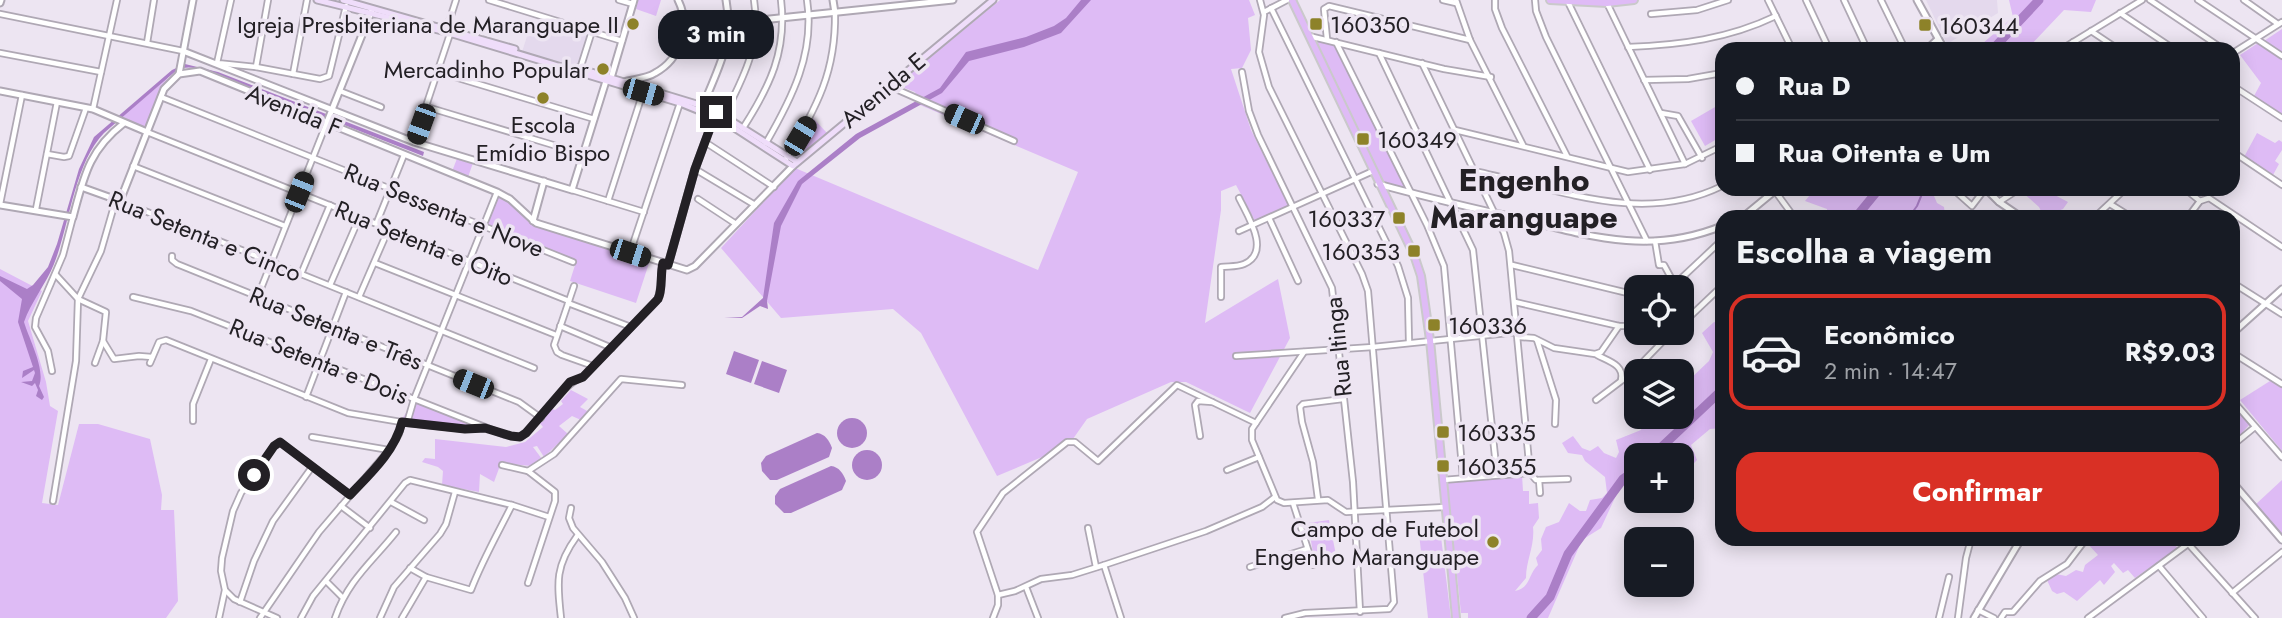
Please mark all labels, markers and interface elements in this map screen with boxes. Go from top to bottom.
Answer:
place label: Igreja Presbiteriana de Maranguape II [237,7,619,42]
place label: 160350 [1330,7,1410,42]
place label: 160344 [1939,8,2019,43]
callout: 3 min [658,10,774,60]
marker: Igreja Presbiteriana de Maranguape II [625,16,641,32]
marker: 160350 [1308,16,1324,32]
text: 3 min [686,17,746,51]
marker: 160344 [1917,17,1933,33]
street label: Avenida E [833,44,933,136]
place label: Mercadinho Popular [384,52,590,87]
marker: Mercadinho Popular [595,61,611,77]
text: Rua D [1778,67,1851,105]
street label: Avenida F [241,75,347,145]
car [620,76,667,108]
marker: Escola Emídio Bispo [535,90,551,106]
route end [700,96,732,128]
car [404,101,439,147]
car [941,101,988,137]
place label: Escola Emídio Bispo [476,107,610,170]
car [781,113,820,159]
place label: 160349 [1377,122,1457,157]
marker: 160349 [1355,131,1371,147]
text: Rua Oitenta e Um [1778,134,1991,172]
street label: Rua Sessenta e Nove [339,154,549,266]
district label: Engenho Maranguape [1430,157,1618,240]
car [282,169,317,215]
street label: Rua Setenta e Cinco [103,181,307,291]
street label: Rua Setenta e Oito [330,191,518,295]
place label: 160337 [1308,201,1385,236]
marker: 160337 [1391,210,1407,226]
text: Escolha a viagem [1736,229,1992,275]
place label: 160353 [1321,234,1400,269]
car [607,237,654,269]
marker: 160353 [1406,243,1422,259]
map controls [1624,275,1694,597]
button: locate [1624,275,1694,345]
street label: Rua Setenta e Três [244,277,428,379]
street label: Rua Itinga [1315,295,1361,399]
place label: 160336 [1448,308,1527,343]
street label: Rua Setenta e Dois [224,309,414,413]
text: Econômico [1824,316,1955,354]
marker: 160336 [1426,317,1442,333]
icon: car [1740,321,1803,384]
text: R$9.03 [2125,333,2215,371]
text: 2 min · 14:47 [1824,354,1957,388]
button: layers [1624,359,1694,429]
car [450,366,497,402]
place label: 160335 [1457,415,1536,450]
marker: 160335 [1435,424,1451,440]
button: + [1624,443,1694,513]
place label: 160355 [1457,449,1536,484]
button: Confirmar [1736,452,2219,532]
marker: 160355 [1435,458,1451,474]
route start [238,459,270,491]
place label: Campo de Futebol Engenho Maranguape [1254,511,1479,574]
button: − [1624,527,1694,597]
marker: Campo de Futebol Engenho Maranguape [1485,534,1501,550]

